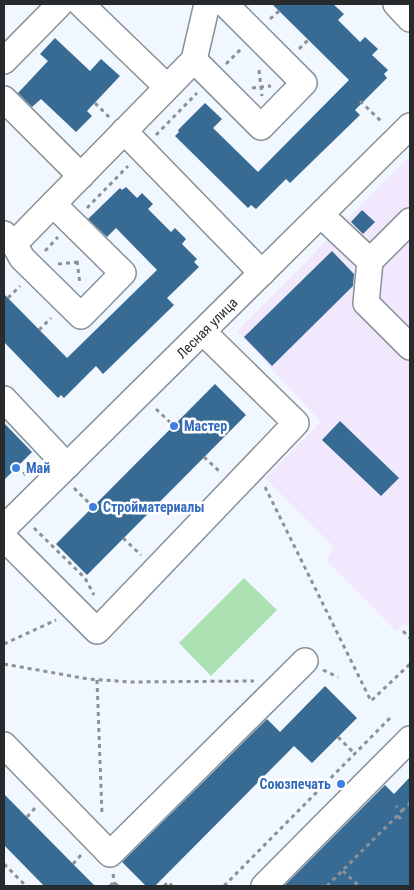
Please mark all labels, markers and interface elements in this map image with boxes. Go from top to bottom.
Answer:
street label: Лесная улица [173,294,241,362]
place label: Мастер [184,418,227,434]
marker: Мастер [168,420,180,432]
place label: Май [26,460,50,476]
marker: Май [10,462,22,474]
place label: Стройматериалы [103,499,204,515]
marker: Стройматериалы [87,501,99,513]
place label: Союзпечать [260,776,331,792]
marker: Союзпечать [335,778,347,790]

